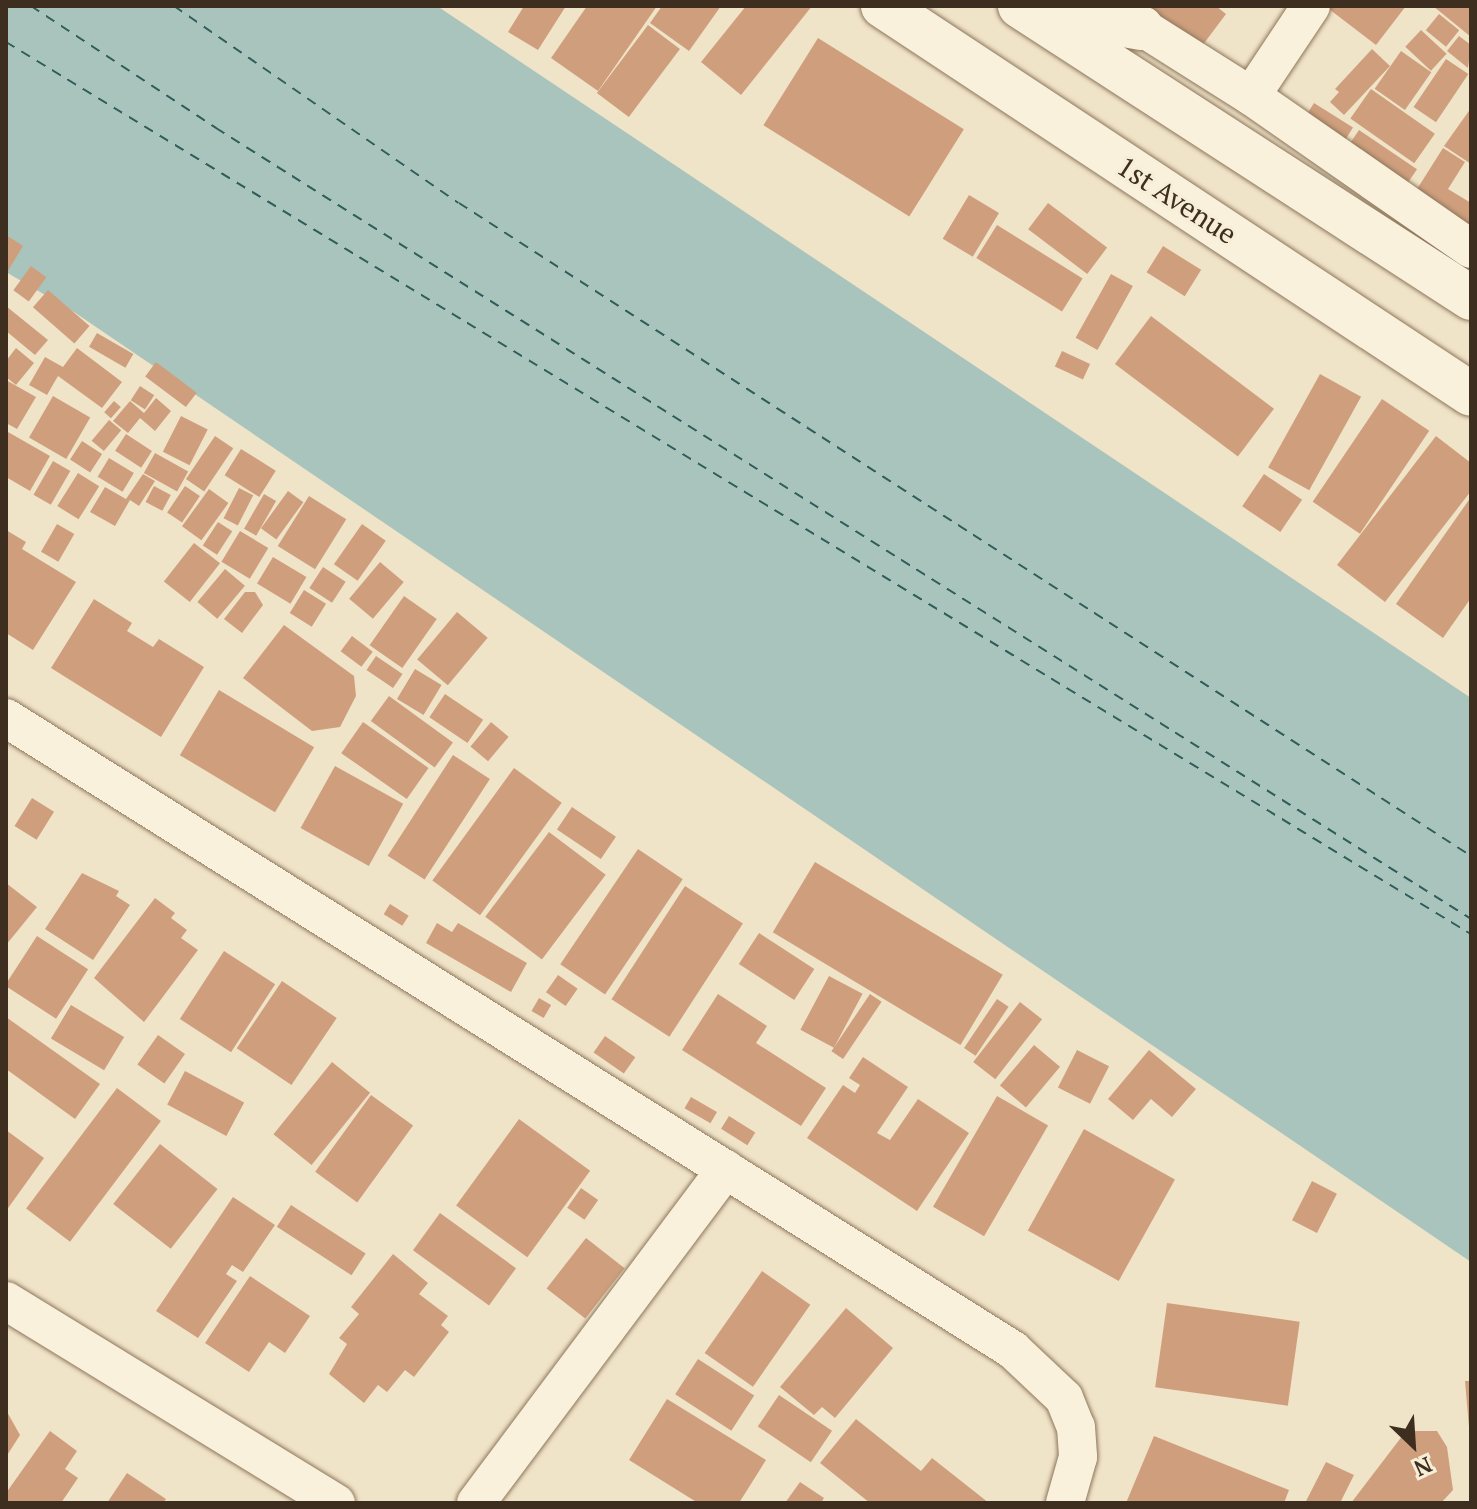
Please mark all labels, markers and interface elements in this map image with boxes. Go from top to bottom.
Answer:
street label: 1st Avenue [1111,149,1243,251]
north arrow [1373,1405,1453,1485]
text: N [1410,1451,1437,1484]

